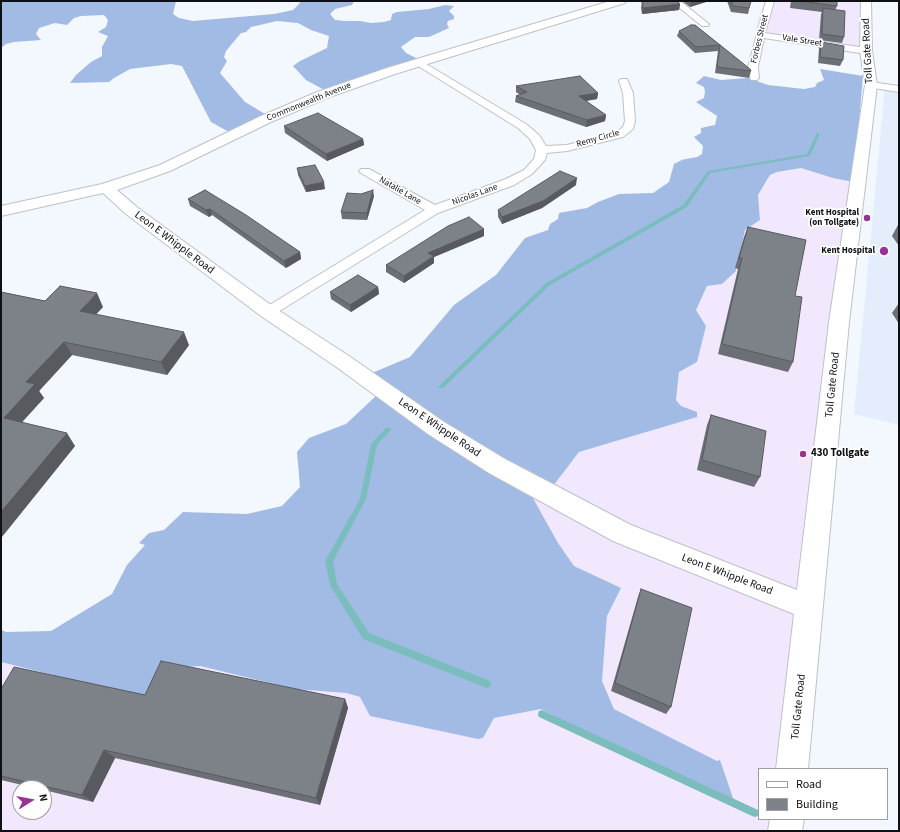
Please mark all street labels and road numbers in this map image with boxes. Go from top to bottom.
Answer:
street label: Forbes Street [749,13,771,65]
street label: Toll Gate Road [860,18,876,84]
street label: Vale Street [781,33,823,49]
street label: Commonwealth Avenue [265,80,353,124]
street label: Remy Circle [575,128,621,150]
street label: Natalie Lane [377,175,423,207]
street label: Nicolas Lane [451,182,499,208]
street label: Leon E Whipple Road [132,209,216,277]
street label: Toll Gate Road [823,352,843,418]
street label: Leon E Whipple Road [395,396,483,460]
street label: Leon E Whipple Road [680,552,774,598]
street label: Toll Gate Road [789,674,809,740]

